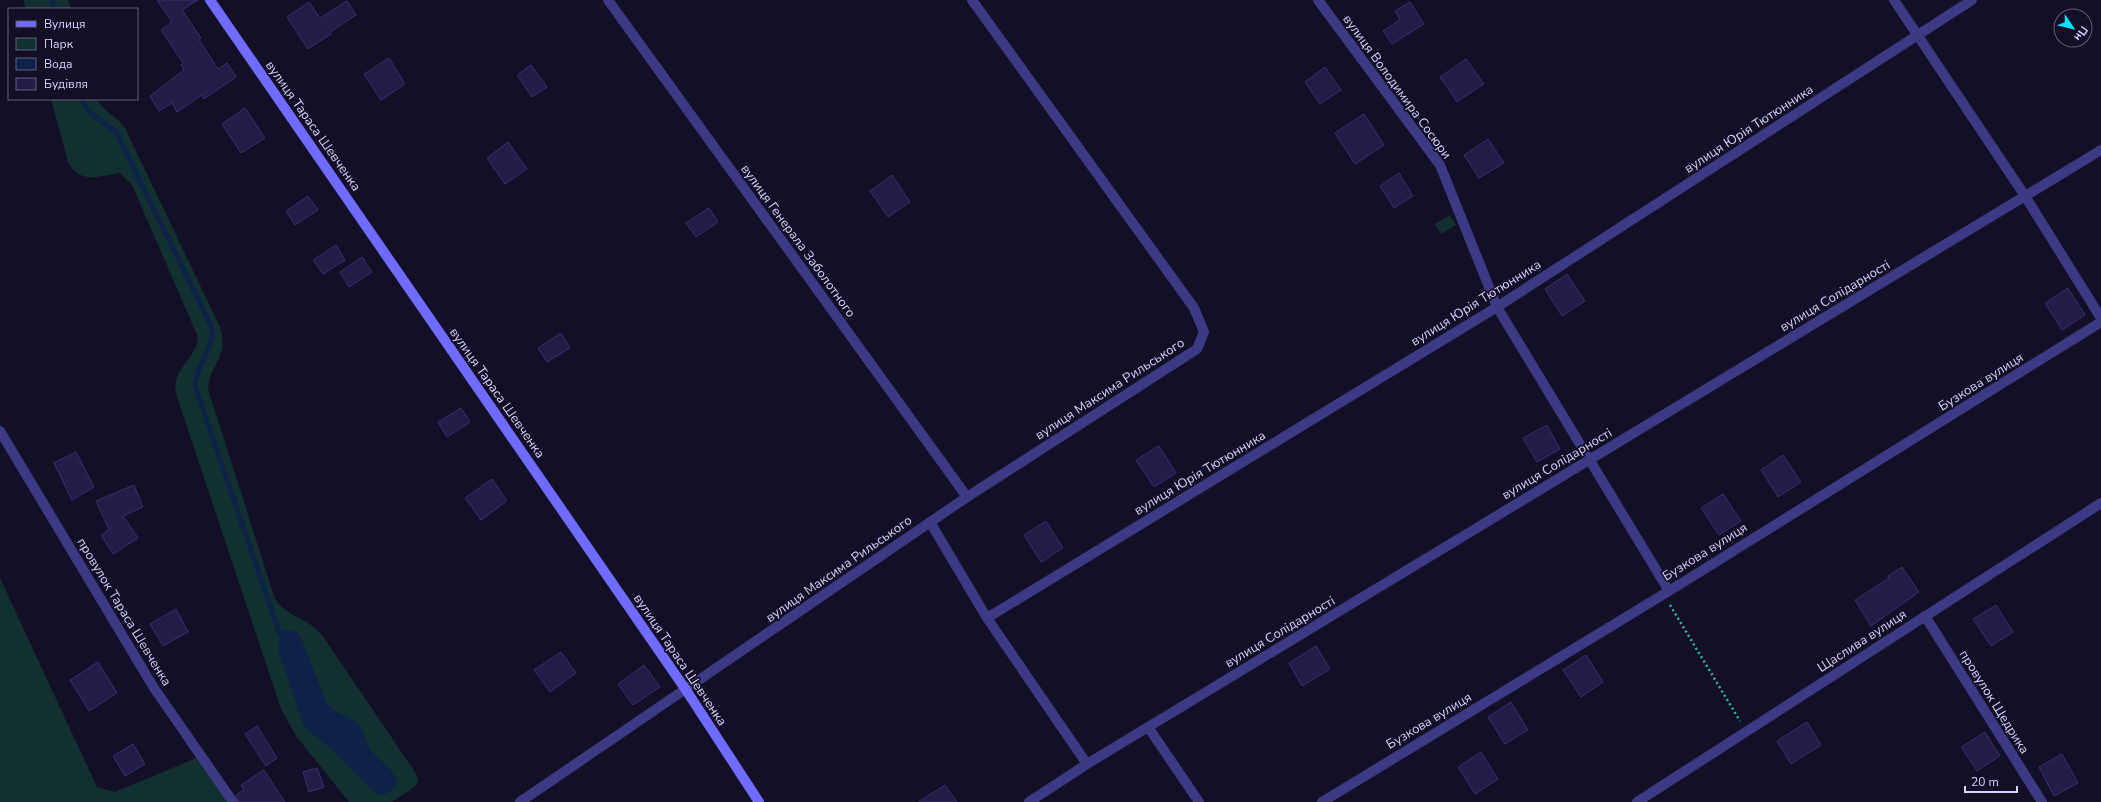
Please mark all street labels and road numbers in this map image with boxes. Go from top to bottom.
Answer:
street label: вулиця Володимира Сосюри [1338,11,1456,163]
street label: вулиця Тараса Шевченка [261,57,365,195]
street label: вулиця Юрія Тютюнника [1681,80,1817,178]
street label: вулиця Генерала Заболотного [736,161,860,321]
street label: вулиця Юрія Тютюнника [1407,256,1545,350]
street label: вулиця Солідарності [1777,256,1893,336]
street label: вулиця Тараса Шевченка [445,324,549,462]
street label: вулиця Максима Рильського [1032,334,1188,444]
street label: Бузкова вулиця [1935,349,2027,415]
street label: вулиця Солідарності [1499,424,1615,504]
street label: вулиця Юрія Тютюнника [1131,427,1269,519]
street label: вулиця Максима Рильського [762,511,916,627]
street label: Бузкова вулиця [1659,519,1751,585]
street label: провулок Тараса Шевченка [73,535,175,689]
street label: вулиця Тараса Шевченка [629,591,731,729]
street label: вулиця Солідарності [1222,592,1338,672]
street label: Щаслива вулиця [1814,605,1910,677]
street label: провулок Щедрика [1955,647,2033,757]
street label: Бузкова вулиця [1383,688,1475,754]

